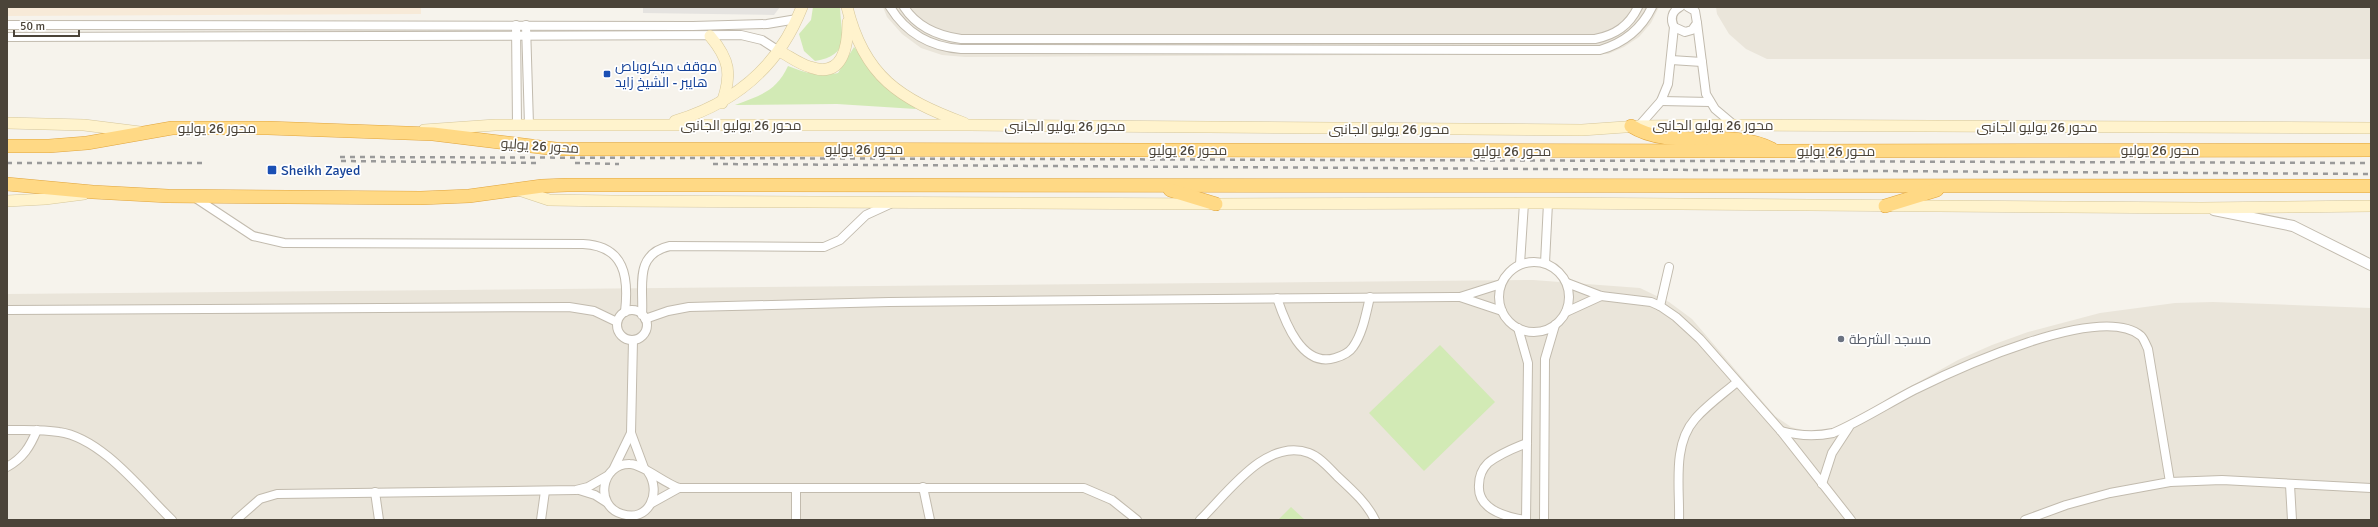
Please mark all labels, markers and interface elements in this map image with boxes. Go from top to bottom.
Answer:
scale bar [14,12,79,38]
text: 50 m [20,19,45,34]
place label: موقف ميكروباص هايبر - الشيخ زايد [615,58,717,91]
marker: موقف ميكروباص هايبر - الشيخ زايد [602,69,612,79]
street label: محور 26 يوليو الجانبى [681,117,801,134]
street label: محور 26 يوليو الجانبى [1653,117,1773,134]
street label: محور 26 يوليو الجانبى [1005,118,1125,135]
street label: محور 26 يوليو الجانبى [1977,119,2097,136]
street label: محور 26 يوليو [178,120,256,137]
street label: محور 26 يوليو الجانبى [1329,121,1449,138]
street label: محور 26 يوليو [500,135,580,157]
street label: محور 26 يوليو [825,141,903,158]
street label: محور 26 يوليو [1149,142,1227,159]
street label: محور 26 يوليو [2121,142,2199,159]
street label: محور 26 يوليو [1473,143,1551,160]
street label: محور 26 يوليو [1797,143,1875,160]
place label: Sheikh Zayed [281,162,360,179]
marker: Sheikh Zayed [266,164,278,176]
place label: مسجد الشرطة [1849,331,1931,348]
marker: مسجد الشرطة [1836,334,1846,344]

